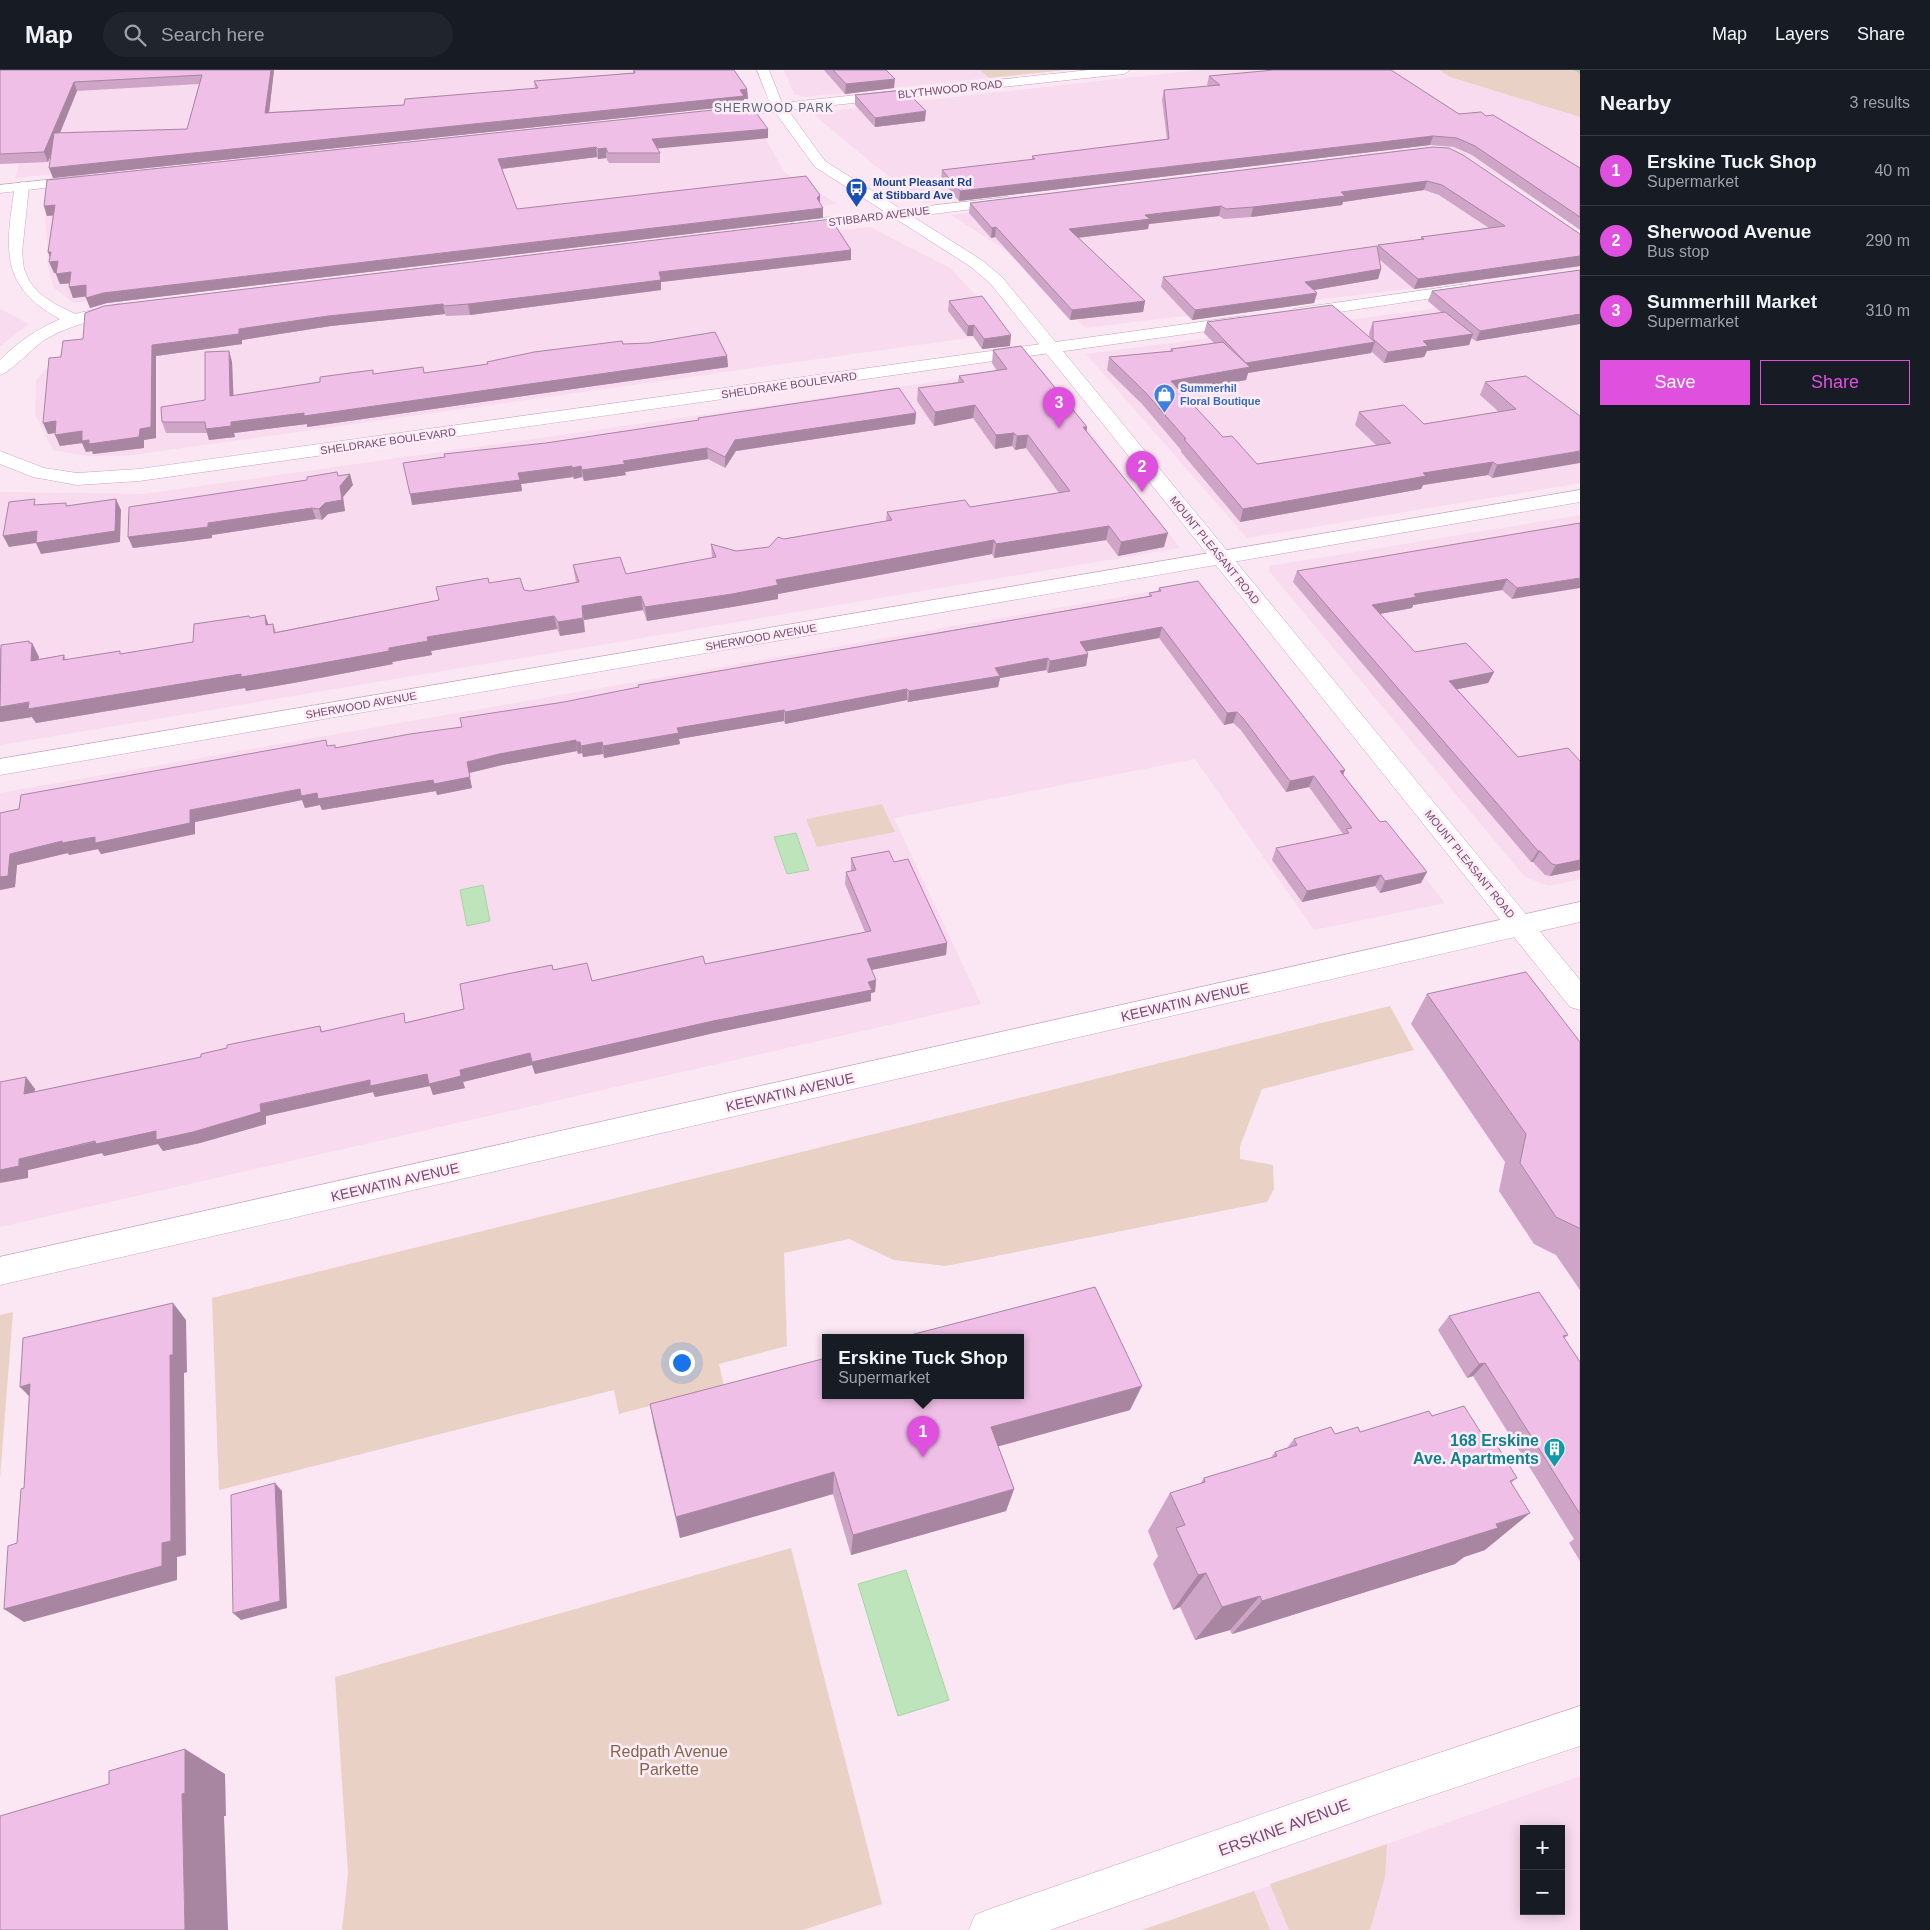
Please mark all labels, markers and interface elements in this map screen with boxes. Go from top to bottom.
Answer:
search box [103,12,453,57]
text: Map [25,21,73,48]
icon: search [121,21,149,49]
text: Search here [161,24,265,45]
text: Map [1712,24,1747,44]
text: Layers [1775,24,1829,44]
text: Share [1857,24,1905,44]
street label: BLYTHWOOD ROAD [897,78,1003,100]
text: Nearby [1600,91,1671,114]
text: 3 results [1850,94,1910,111]
district label: SHERWOOD PARK [714,101,834,115]
text: Erskine Tuck Shop [1647,151,1817,172]
text: 1 [1612,162,1620,179]
text: 40 m [1874,162,1910,179]
text: Supermarket [1647,173,1739,190]
bus stop icon: Mount Pleasant Rd at Stibbard Ave [845,176,869,207]
place label: Mount Pleasant Rd at Stibbard Ave [873,176,972,201]
street label: STIBBARD AVENUE [828,204,930,228]
text: Sherwood Avenue [1647,221,1811,242]
text: 2 [1612,232,1620,249]
text: 290 m [1866,232,1910,249]
text: Bus stop [1647,243,1709,260]
text: Summerhill Market [1647,291,1817,312]
text: 3 [1612,302,1620,319]
text: 310 m [1866,302,1910,319]
text: Supermarket [1647,313,1739,330]
button: Save [1600,360,1750,405]
button: Share [1760,360,1910,405]
street label: SHELDRAKE BOULEVARD [720,370,858,400]
shop icon: Summerhil Floral Boutique [1152,382,1176,413]
place label: Summerhil Floral Boutique [1180,382,1261,407]
pin: 3 [1043,387,1075,428]
street label: SHELDRAKE BOULEVARD [319,426,457,456]
pin: 2 [1126,451,1158,492]
street label: MOUNT PLEASANT ROAD [1168,494,1262,606]
street label: SHERWOOD AVENUE [704,621,818,653]
street label: SHERWOOD AVENUE [304,689,418,721]
street label: MOUNT PLEASANT ROAD [1423,808,1517,920]
street label: KEEWATIN AVENUE [1119,979,1251,1025]
street label: KEEWATIN AVENUE [724,1069,856,1115]
street label: KEEWATIN AVENUE [329,1159,461,1205]
popup [822,1334,1024,1399]
text: Erskine Tuck Shop [838,1347,1008,1368]
your location [669,1350,695,1376]
text: Supermarket [838,1369,930,1386]
pin: 1 [907,1416,939,1457]
place label: 168 Erskine Ave. Apartments [1413,1432,1539,1467]
building icon: 168 Erskine Ave. Apartments [1543,1437,1567,1468]
park label: Redpath Avenue Parkette [610,1743,728,1778]
street label: ERSKINE AVENUE [1216,1796,1352,1859]
map controls [1520,1825,1565,1915]
button: + [1520,1825,1565,1870]
button: − [1520,1870,1565,1915]

